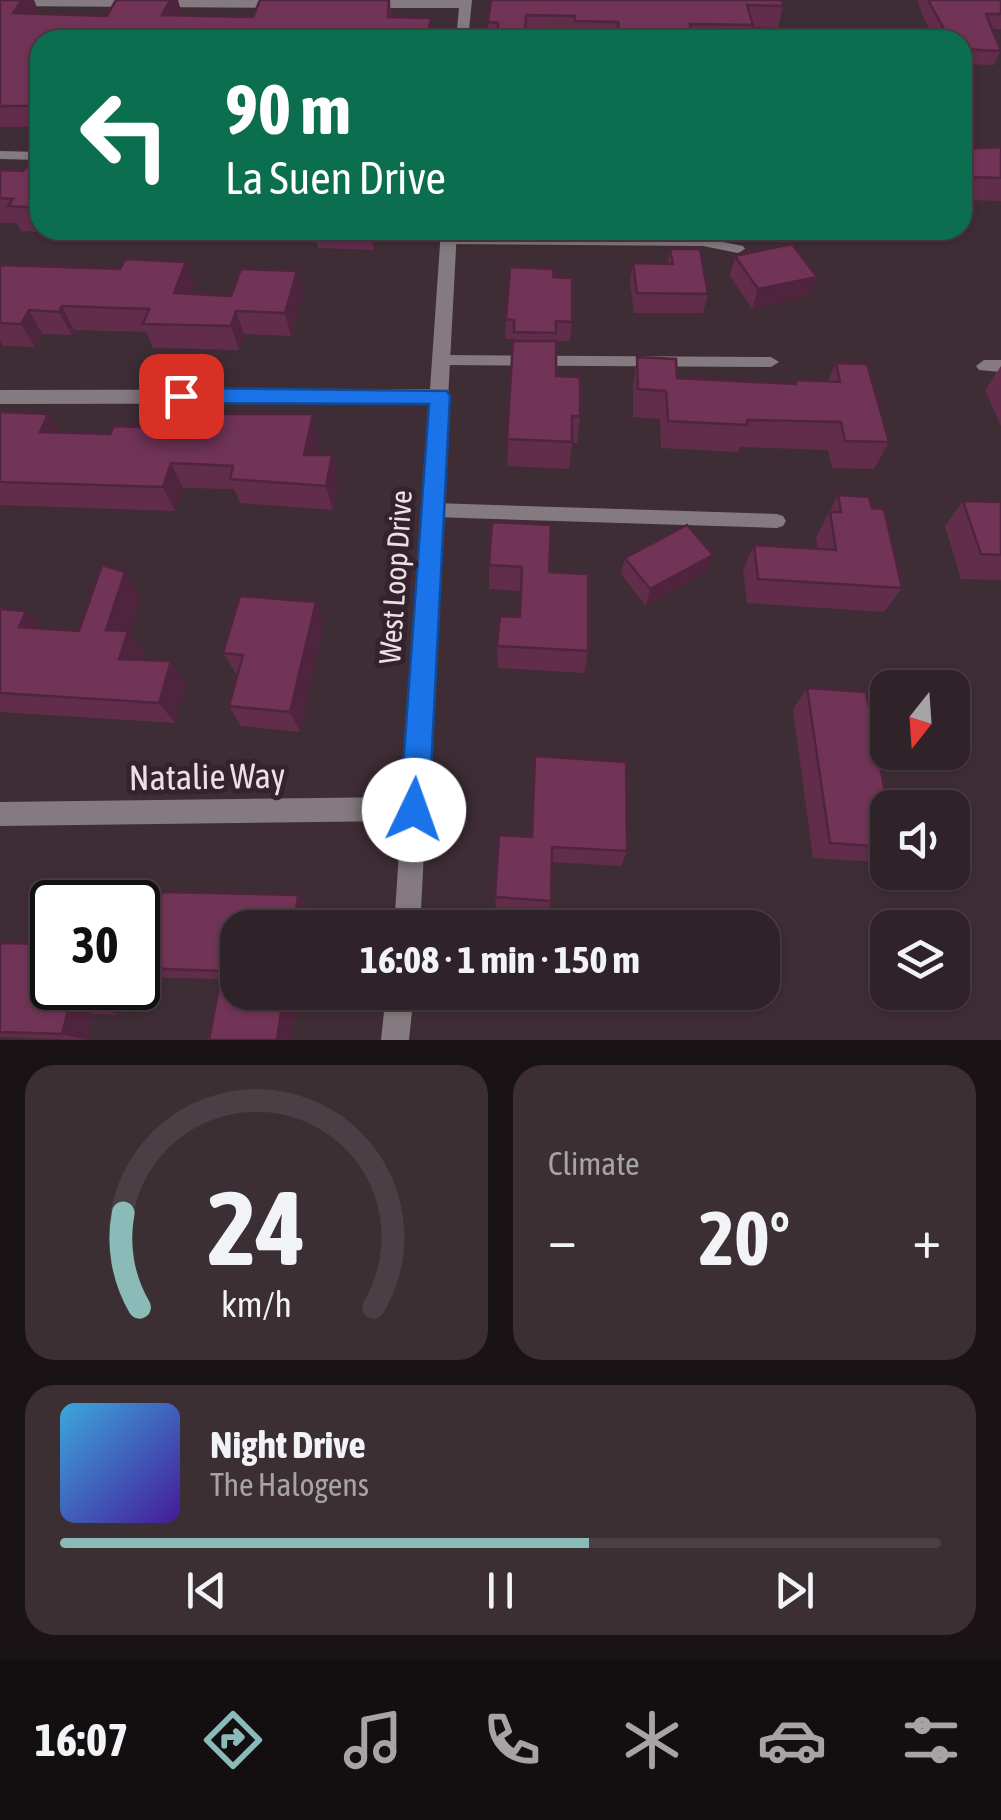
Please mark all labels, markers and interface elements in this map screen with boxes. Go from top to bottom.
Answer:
text: 90 m [225,69,351,149]
icon: left [60,70,190,200]
text: La Suen Drive [225,152,446,204]
pin [139,354,224,439]
icon: arrive [154,369,209,424]
street label: West Loop Drive [372,489,418,665]
north arrow [870,670,970,770]
map controls [870,670,970,1010]
street label: Natalie Way [128,755,285,797]
position arrow [362,758,466,862]
button: sound [870,790,970,890]
speed limit sign: 30 [30,880,160,1010]
button: layers [870,910,970,1010]
text: 16:08 · 1 min · 150 m [360,938,640,981]
text: Climate [548,1145,640,1182]
text: 24 [208,1168,305,1287]
text: 20° [699,1195,790,1281]
text: − [548,1207,577,1270]
text: + [912,1207,941,1270]
text: km/h [221,1284,292,1325]
text: Night Drive [210,1423,366,1466]
text: The Halogens [210,1466,369,1503]
icon: previous [179,1563,234,1618]
icon: pause [473,1563,528,1618]
icon: next [767,1563,822,1618]
icon: directions [198,1705,268,1775]
icon: music [338,1705,408,1775]
icon: phone [477,1705,547,1775]
icon: climate [617,1705,687,1775]
icon: car [757,1705,827,1775]
icon: filters [896,1705,966,1775]
text: 16:07 [35,1714,128,1766]

